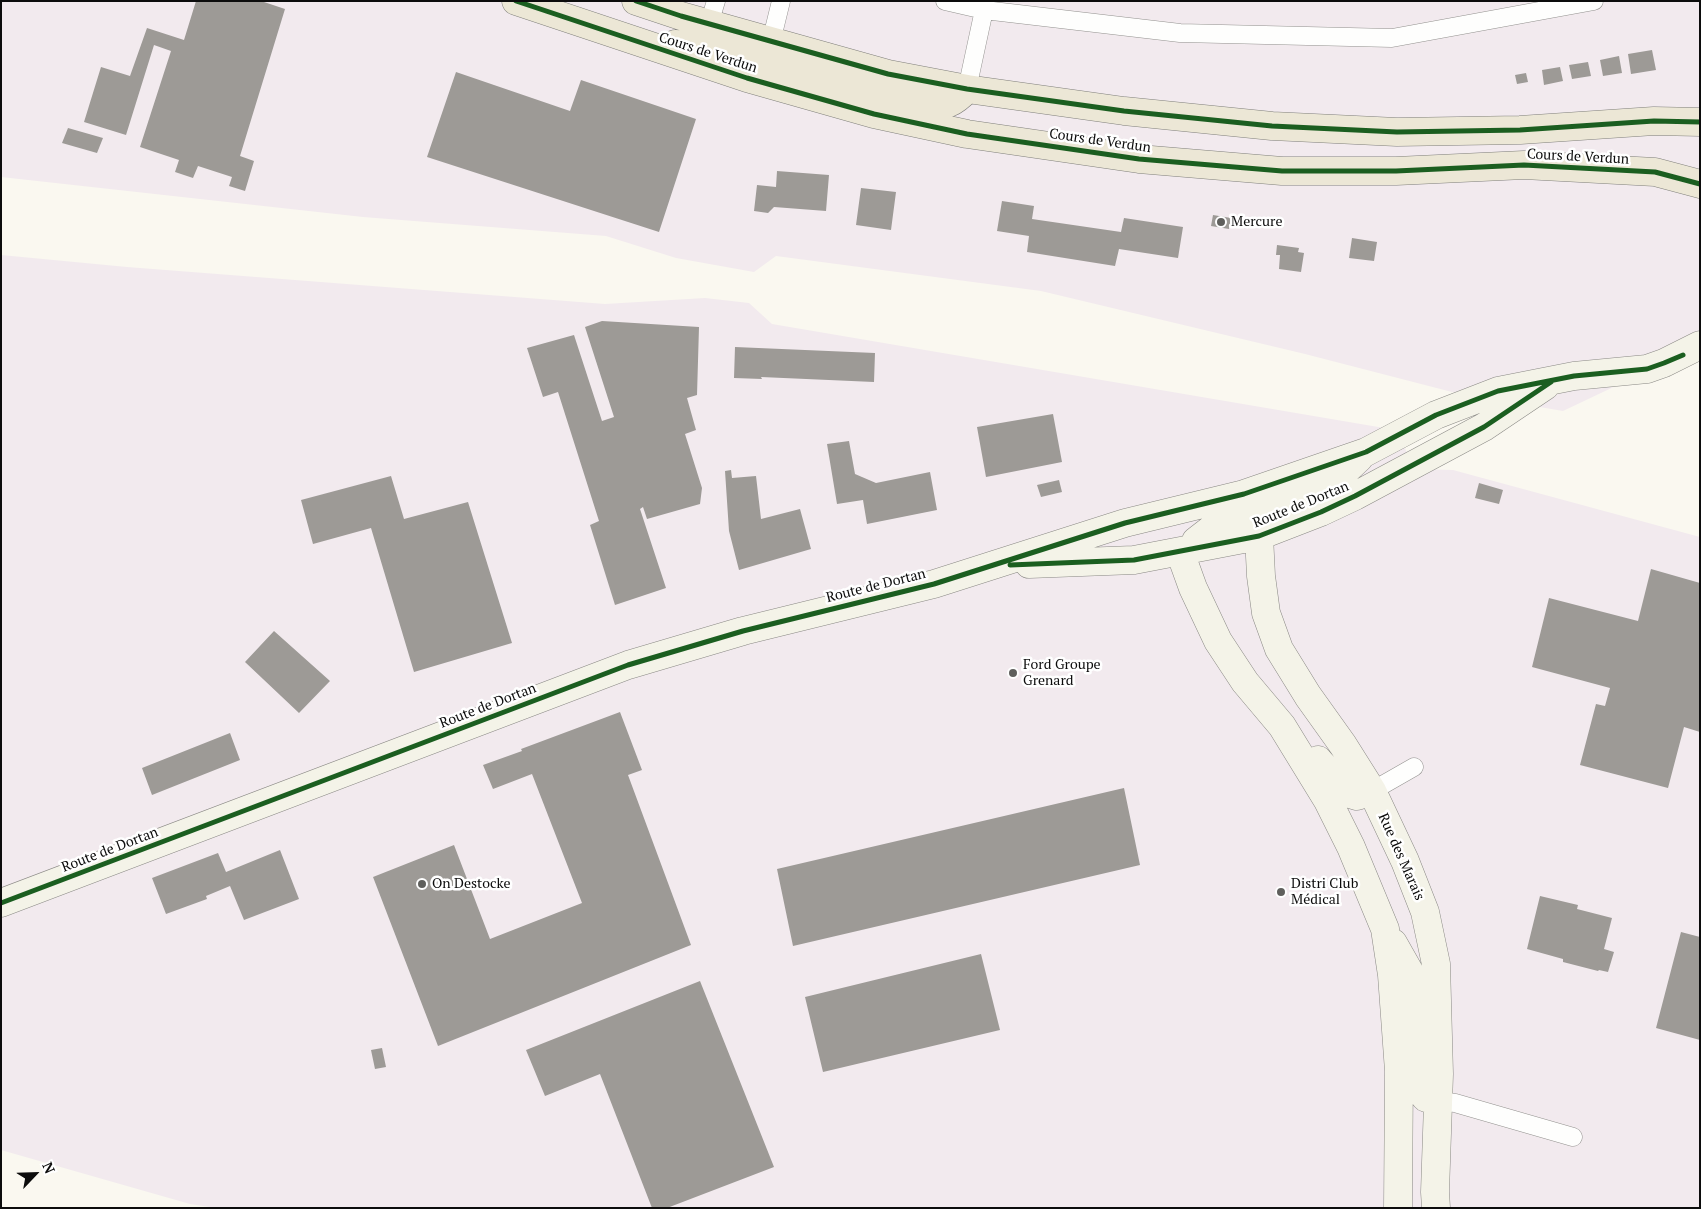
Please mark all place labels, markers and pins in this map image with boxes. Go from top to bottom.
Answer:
place label: Mercure [1231,214,1283,230]
marker: Mercure [1215,216,1227,228]
place label: Ford Groupe Grenard [1023,657,1101,690]
marker: Ford Groupe Grenard [1007,667,1019,679]
place label: On Destocke [432,876,511,892]
place label: Distri Club Médical [1291,876,1358,909]
marker: On Destocke [416,878,428,890]
marker: Distri Club Médical [1275,886,1287,898]

